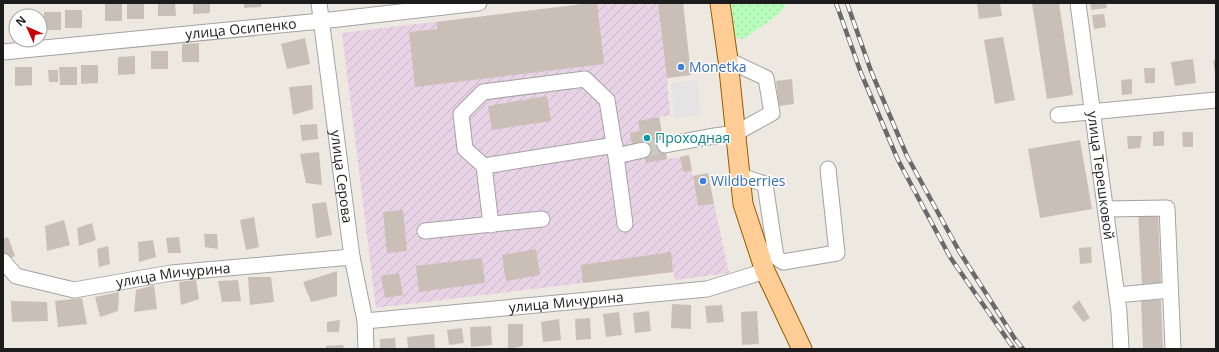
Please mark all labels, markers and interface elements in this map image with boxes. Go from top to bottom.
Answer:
north arrow [8,8,48,48]
text: N [12,12,29,29]
street label: улица Осипенко [184,13,297,43]
place label: Monetka [689,57,747,76]
marker: Monetka [676,62,686,72]
street label: улица Терешковой [1083,110,1119,241]
place label: Проходная [655,128,730,147]
street label: улица Серова [327,129,357,224]
marker: Проходная [642,133,652,143]
place label: Wildberries [711,171,786,190]
marker: Wildberries [698,176,708,186]
street label: улица Мичурина [114,258,231,291]
street label: улица Мичурина [508,287,624,317]

